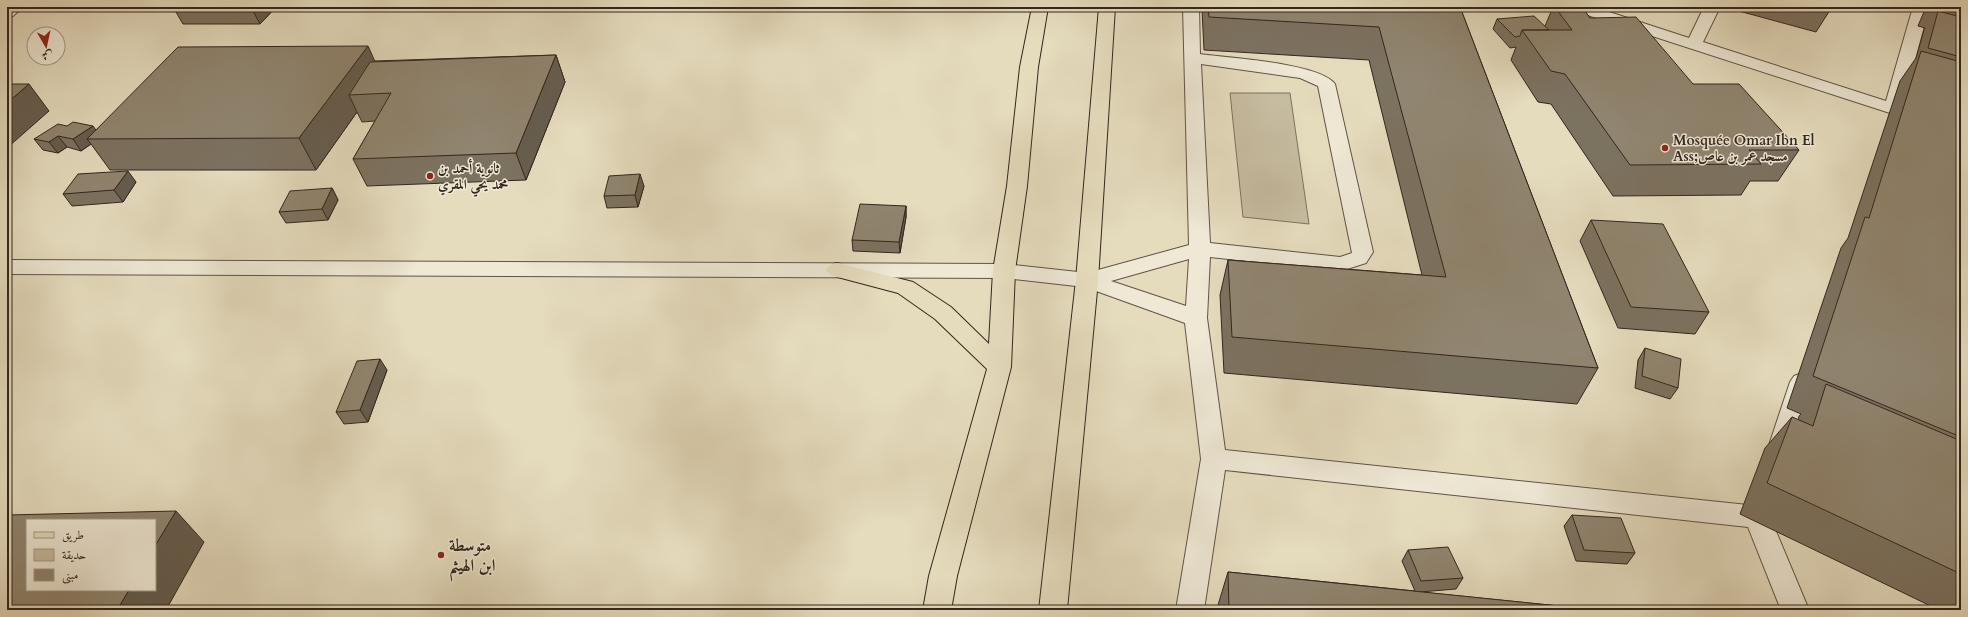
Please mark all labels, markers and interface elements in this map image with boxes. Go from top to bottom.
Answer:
north arrow [26,26,66,66]
text: ش [41,47,54,64]
place label: Mosquée Omar Ibn El Ass;مسجد عمر بن عاص [1673,131,1815,166]
marker: Mosquée Omar Ibn El Ass;مسجد عمر بن عاص [1660,143,1670,153]
place label: ثانوية أحمد بن محمد يحي المقري [438,158,508,197]
marker: ثانوية أحمد بن محمد يحي المقري [425,171,435,181]
legend [26,519,156,591]
text: طريق [62,527,84,543]
place label: متوسطة ابن الهيثم [449,534,496,582]
text: حديقة [62,547,86,563]
marker: متوسطة ابن الهيثم [436,550,446,560]
text: مبنى [62,567,78,584]

